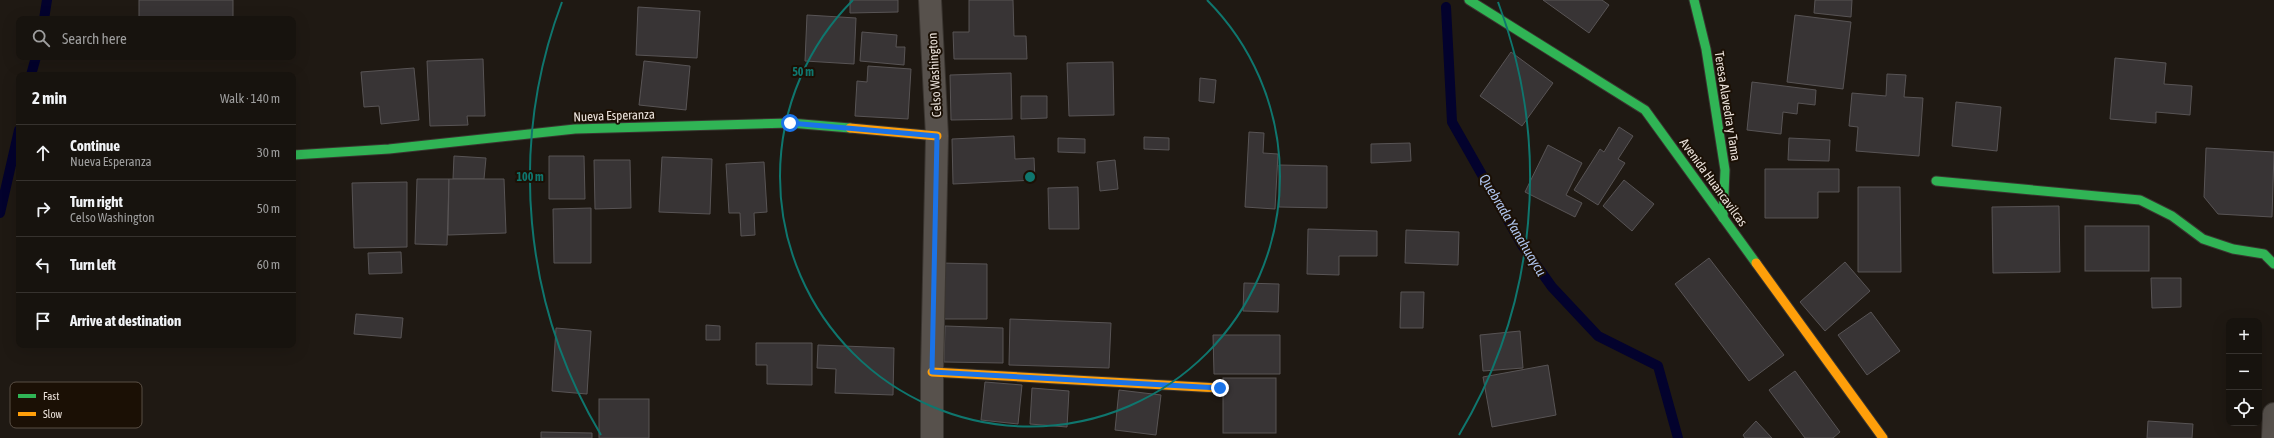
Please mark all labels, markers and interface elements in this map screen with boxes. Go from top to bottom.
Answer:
search box [16,16,296,60]
icon: search [30,27,52,49]
text: Search here [62,30,127,47]
street label: Celso Washington [925,32,944,118]
street label: Teresa Alavedra y Tama [1711,50,1744,162]
text: 50 m [792,65,814,79]
text: 2 min [32,88,67,108]
text: Walk · 140 m [220,91,280,106]
street label: Nueva Esperanza [573,107,655,124]
route start [781,114,799,132]
street label: Avenida Huancavilcas [1677,135,1751,229]
text: Continue [70,137,120,154]
icon: ahead [32,142,54,164]
text: 30 m [257,145,280,160]
text: Nueva Esperanza [70,154,152,169]
text: 100 m [516,170,544,184]
centre of rings [1023,170,1037,184]
water label: Quebrada Yanahuaycu [1476,171,1550,279]
text: Turn right [70,193,123,210]
icon: right [32,198,54,220]
text: 50 m [257,201,280,216]
text: Celso Washington [70,210,155,225]
icon: left [32,254,54,276]
text: Turn left [70,256,116,273]
text: 60 m [257,257,280,272]
icon: arrive [32,310,54,332]
text: Arrive at destination [70,312,181,329]
map controls [2226,318,2262,426]
button: + [2226,318,2262,354]
button: − [2226,354,2262,390]
route end [1211,379,1229,397]
legend [10,382,142,428]
text: Fast [43,390,59,402]
button: locate [2226,390,2262,426]
text: Slow [43,408,62,420]

